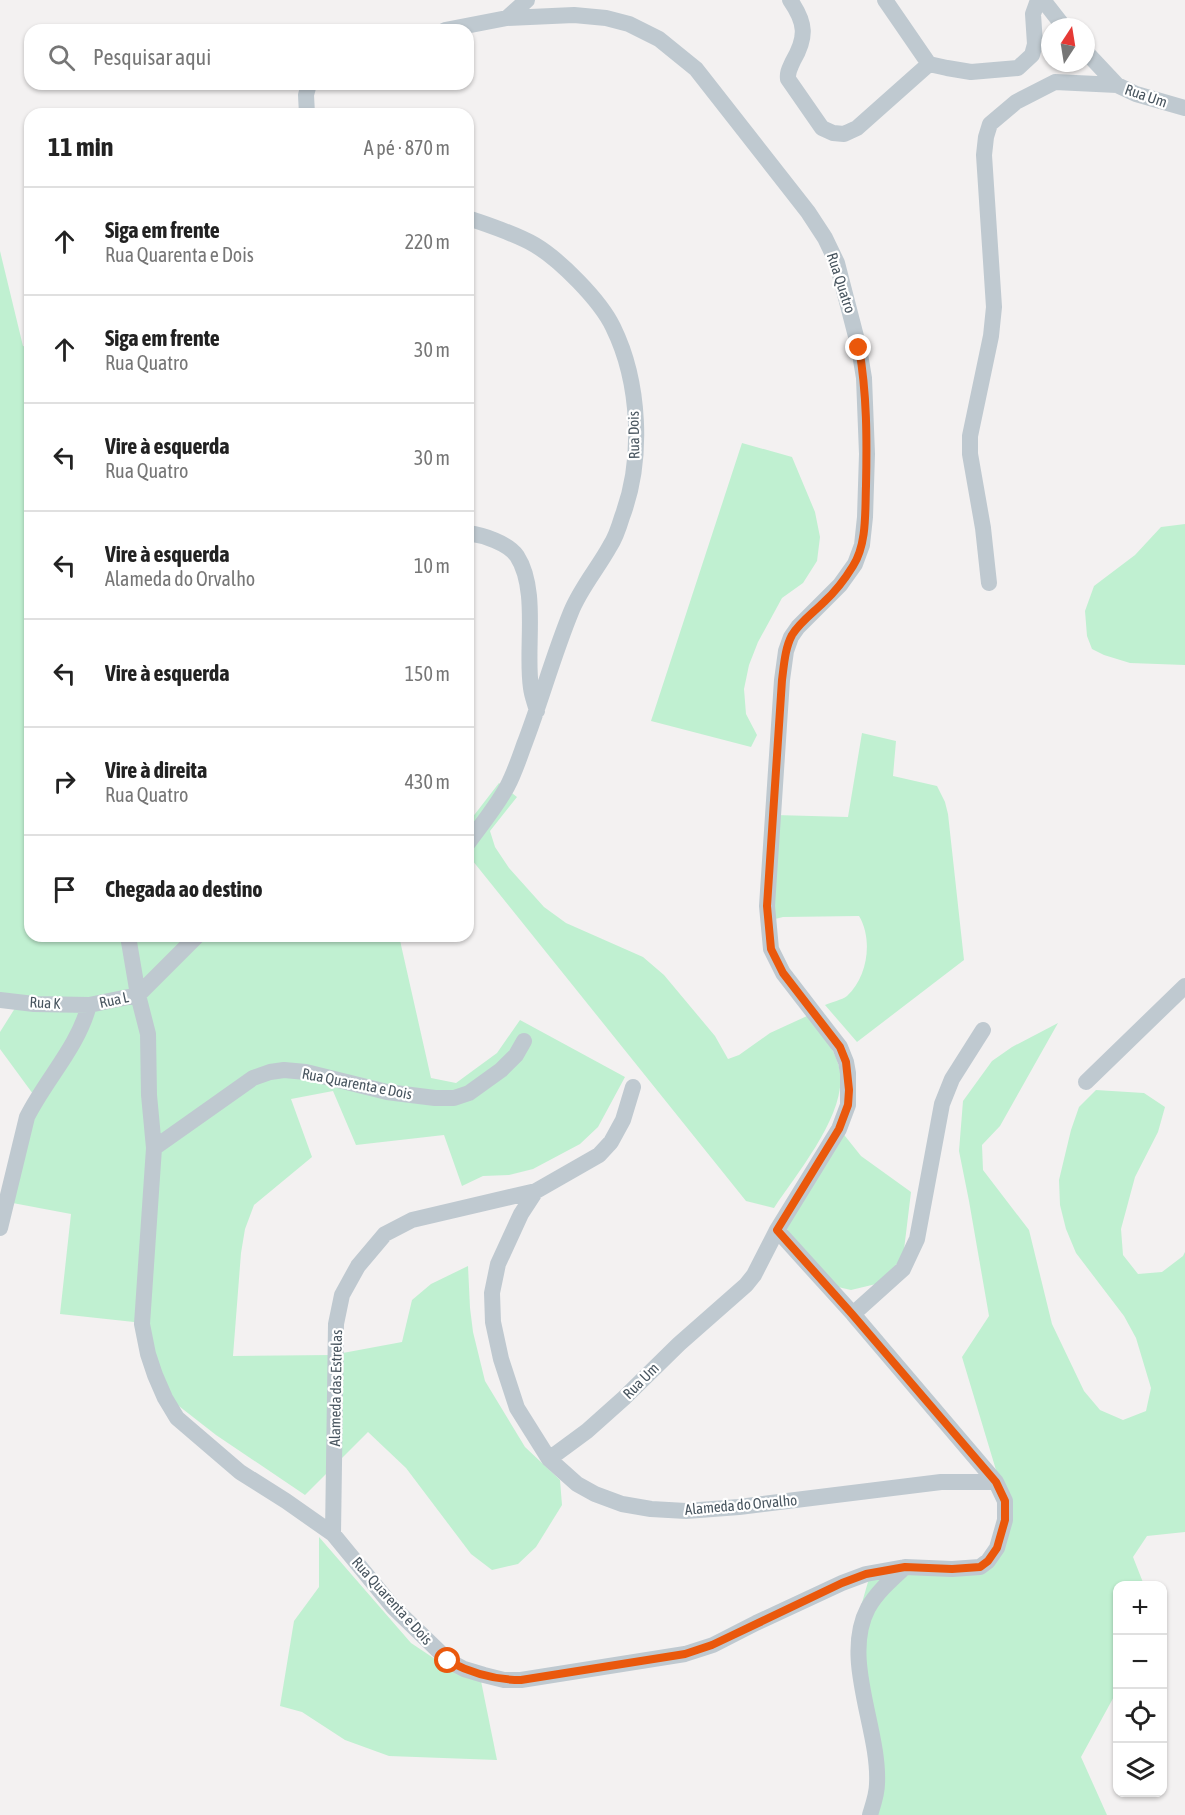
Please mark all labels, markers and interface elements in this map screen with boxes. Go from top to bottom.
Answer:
north arrow [1041,18,1095,72]
search box [24,24,474,90]
icon: search [45,41,78,74]
text: Pesquisar aqui [93,44,211,70]
street label: Rua Um [1123,80,1169,111]
text: 11 min [48,132,113,162]
text: A pé · 870 m [364,136,450,159]
text: Siga em frente [105,217,220,243]
icon: ahead [48,225,81,258]
text: 220 m [405,230,450,253]
text: Rua Quarenta e Dois [105,243,254,266]
street label: Rua Quatro [824,250,859,315]
text: Siga em frente [105,325,220,351]
icon: ahead [48,333,81,366]
route end [845,334,871,360]
text: 30 m [414,338,450,361]
text: Rua Quatro [105,351,188,374]
street label: Rua Dois [625,411,642,459]
text: Vire à esquerda [105,433,230,459]
icon: left [48,441,81,474]
text: 30 m [414,446,450,469]
text: Rua Quatro [105,459,188,482]
text: Vire à esquerda [105,541,230,567]
icon: left [48,549,81,582]
text: 10 m [414,554,450,577]
text: Alameda do Orvalho [105,567,255,590]
icon: left [48,657,81,690]
text: Vire à esquerda [105,660,230,686]
text: 150 m [405,662,450,685]
text: Vire à direita [105,757,207,783]
icon: right [48,765,81,798]
text: 430 m [405,770,450,793]
text: Rua Quatro [105,783,188,806]
icon: arrive [48,873,81,906]
text: Chegada ao destino [105,876,263,902]
street label: Rua L [98,988,130,1011]
street label: Rua K [29,993,62,1012]
street label: Rua Quarenta e Dois [301,1065,414,1103]
street label: Alameda das Estrelas [326,1329,345,1447]
street label: Rua Um [619,1359,662,1402]
street label: Alameda do Orvalho [684,1491,798,1518]
street label: Rua Quarenta e Dois [349,1553,436,1648]
map controls [1113,1581,1167,1797]
button: + [1113,1581,1167,1635]
button: − [1113,1635,1167,1689]
route start [434,1647,460,1673]
button: locate [1113,1689,1167,1743]
button: layers [1113,1743,1167,1797]

